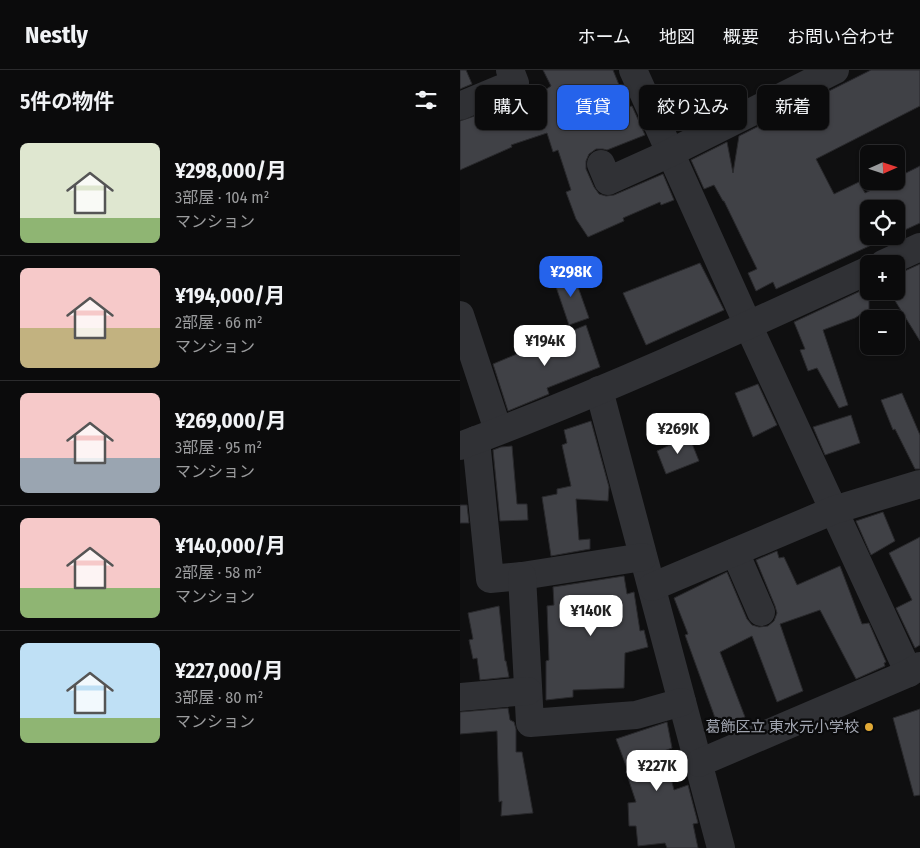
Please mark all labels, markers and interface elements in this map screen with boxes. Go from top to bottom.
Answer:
text: Nestly [25,21,88,49]
text: ホーム [578,26,631,48]
text: 地図 [659,26,695,48]
text: 概要 [723,26,759,48]
text: お問い合わせ [787,26,895,48]
chip: 購入 [475,85,547,130]
chip: 賃貸 [557,85,629,130]
chip: 絞り込み [639,85,747,130]
chip: 新着 [757,85,829,130]
icon: filters [412,86,440,114]
text: 5件の物件 [20,89,114,115]
north arrow [860,145,905,190]
map controls [860,145,905,355]
text: ¥298,000/月 [175,158,287,184]
icon: home [60,163,120,223]
text: 3部屋 · 104 m² [175,188,269,207]
button: locate [860,200,905,245]
text: マンション [175,212,255,231]
button: + [860,255,905,300]
pin: ¥298K [536,256,606,298]
text: ¥298K [550,262,592,281]
text: ¥194,000/月 [175,283,285,309]
icon: home [60,288,120,348]
button: − [860,310,905,355]
text: 2部屋 · 66 m² [175,313,263,332]
pin: ¥194K [510,324,580,367]
text: ¥194K [525,331,565,350]
text: マンション [175,337,255,356]
text: ¥269,000/月 [175,408,287,434]
pin: ¥269K [643,412,713,455]
icon: home [60,413,120,473]
text: ¥269K [657,419,699,438]
text: 3部屋 · 95 m² [175,438,262,457]
text: マンション [175,462,255,481]
text: ¥140,000/月 [175,533,286,559]
icon: home [60,538,120,598]
text: 2部屋 · 58 m² [175,563,262,582]
text: マンション [175,587,255,606]
pin: ¥140K [556,594,626,637]
text: ¥140K [571,601,611,620]
text: ¥227,000/月 [175,658,284,684]
icon: home [60,663,120,723]
text: 3部屋 · 80 m² [175,688,263,707]
text: マンション [175,712,255,731]
place label: 葛飾区立 東水元小学校 [705,718,859,736]
marker: 葛飾区立 東水元小学校 [863,721,875,733]
pin: ¥227K [622,750,692,792]
text: ¥227K [638,756,676,775]

